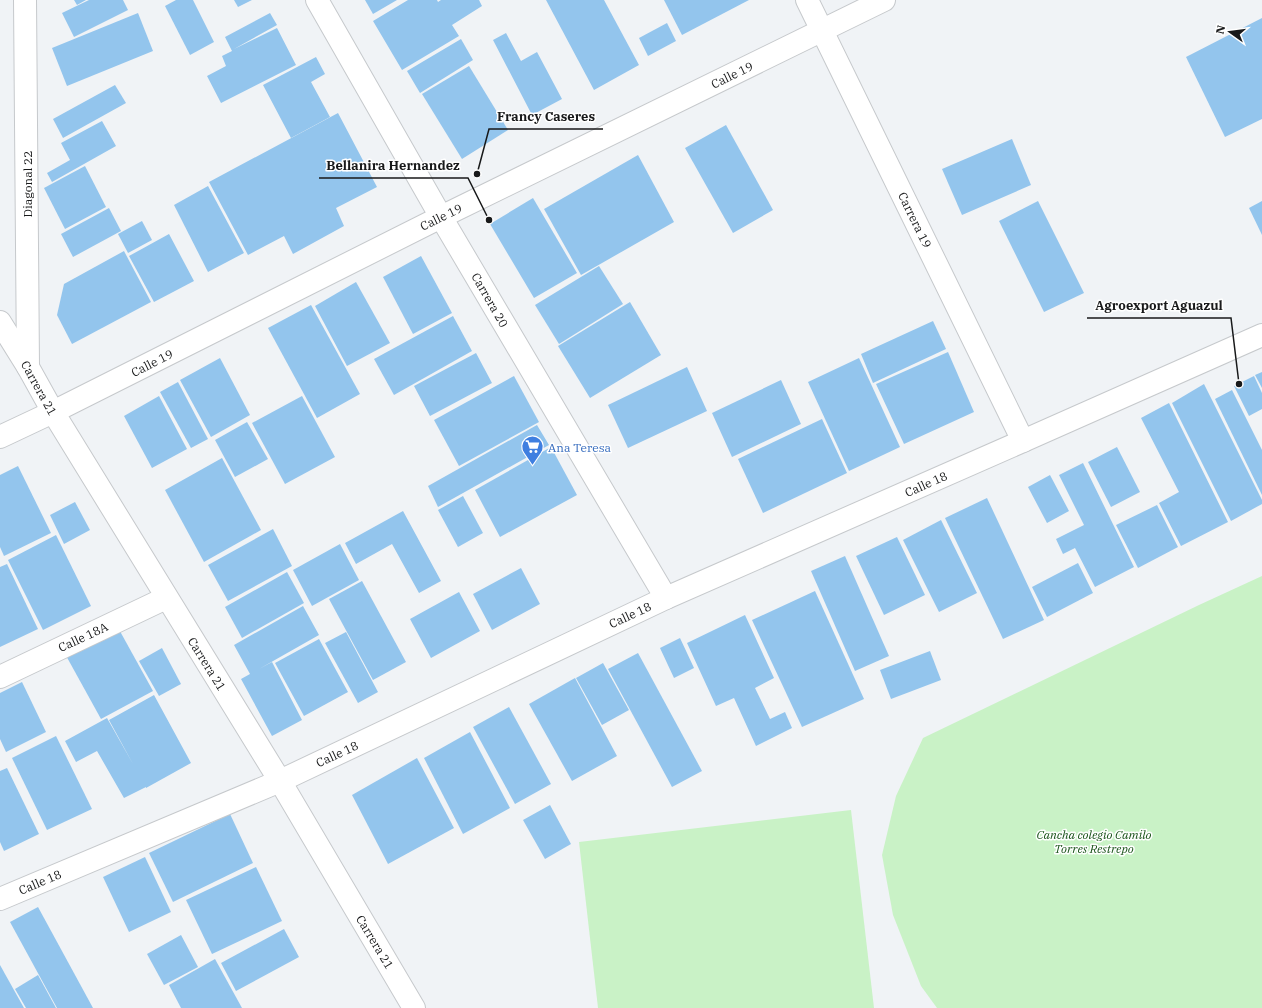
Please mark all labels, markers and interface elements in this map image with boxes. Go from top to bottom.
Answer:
north arrow [1210,12,1250,52]
text: N [1212,23,1228,35]
street label: Calle 19 [708,58,756,92]
callout: Francy Caseres [489,104,603,129]
text: Francy Caseres [497,108,595,125]
street label: Diagonal 22 [20,151,35,217]
callout: Bellanira Hernandez [319,153,468,178]
text: Bellanira Hernandez [326,157,460,174]
street label: Carrera 19 [895,190,935,250]
street label: Calle 19 [417,200,465,234]
street label: Carrera 20 [468,270,512,330]
callout: Agroexport Aguazul [1087,293,1231,318]
text: Agroexport Aguazul [1095,297,1223,314]
street label: Calle 19 [129,346,175,380]
street label: Carrera 21 [18,358,60,418]
supermarket icon: Ana Teresa [520,434,546,467]
place label: Ana Teresa [548,440,612,455]
street label: Calle 18 [902,468,950,500]
street label: Calle 18 [606,599,654,631]
street label: Calle 18A [56,619,111,655]
street label: Carrera 21 [185,634,229,694]
street label: Calle 18 [313,738,361,770]
park label: Cancha colegio Camilo Torres Restrepo [1036,827,1152,856]
street label: Calle 18 [16,866,64,898]
street label: Carrera 21 [353,912,397,972]

